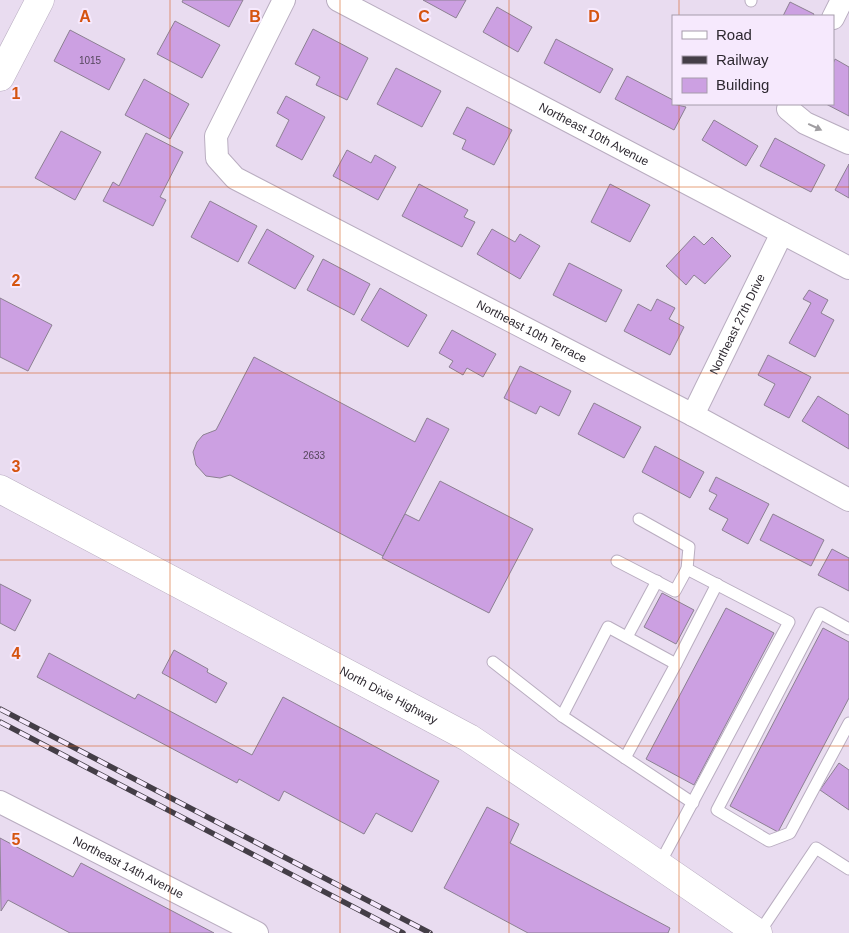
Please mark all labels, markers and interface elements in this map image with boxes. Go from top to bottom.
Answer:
text: A [79,8,91,25]
text: B [249,8,261,25]
text: C [418,8,430,25]
text: D [588,8,600,25]
legend [672,15,834,105]
text: Road [716,26,752,43]
text: Railway [716,51,769,68]
house number: 1015 [79,55,102,66]
text: Building [716,76,769,93]
text: 1 [12,85,21,102]
street label: Northeast 10th Avenue [537,100,652,169]
one-way arrow [807,123,822,131]
street label: Northeast 27th Drive [707,271,768,377]
text: 2 [12,272,21,289]
street label: Northeast 10th Terrace [474,297,589,366]
house number: 2633 [303,450,326,461]
text: 3 [12,458,21,475]
text: 4 [12,645,21,662]
street label: North Dixie Highway [337,664,440,727]
text: 5 [12,831,21,848]
street label: Northeast 14th Avenue [71,833,186,901]

